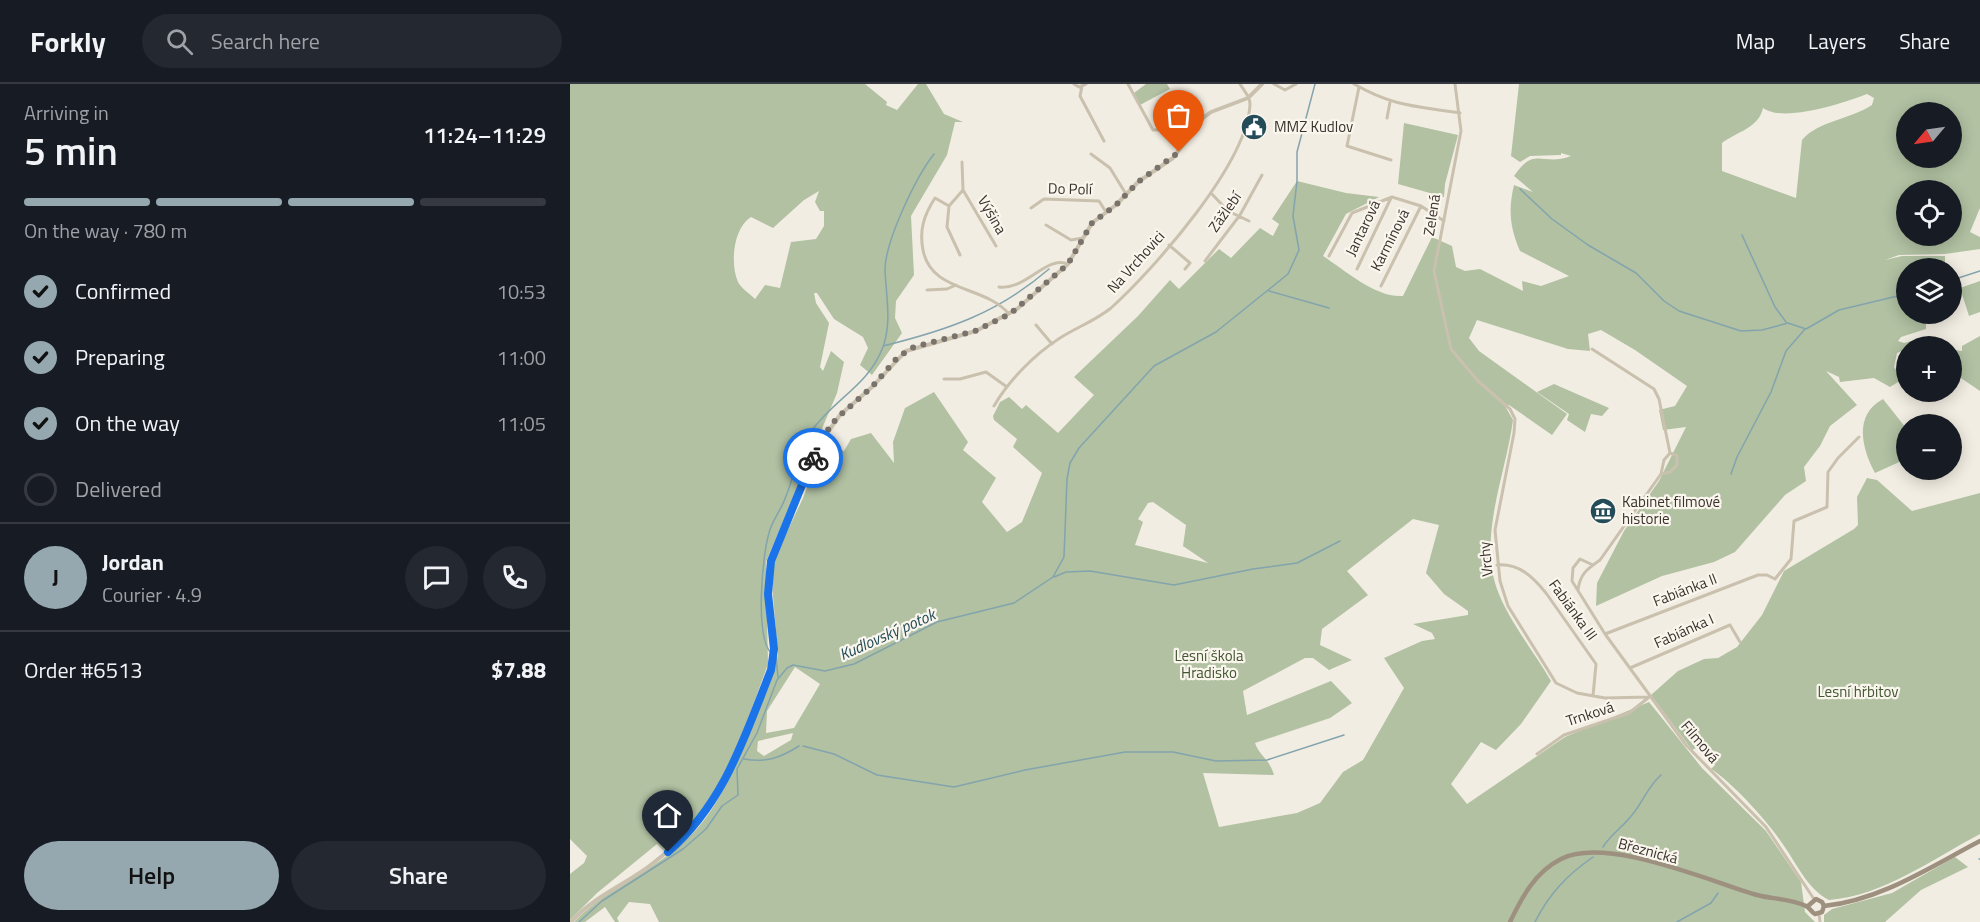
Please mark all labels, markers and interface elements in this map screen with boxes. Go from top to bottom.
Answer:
search box [142,14,562,68]
text: Forkly [30,20,106,63]
text: Search here [211,24,320,58]
icon: search [163,25,196,58]
text: Map [1736,25,1775,57]
text: Layers [1808,25,1866,57]
text: Share [1899,25,1950,57]
pin [1153,90,1204,152]
text: Arriving in [24,97,109,128]
icon: bag [1162,99,1195,132]
north arrow [1896,102,1962,168]
map controls [1896,102,1962,480]
public building icon: MMZ Kudlov [1239,112,1269,142]
place label: MMZ Kudlov [1274,115,1353,138]
text: 11:24–11:29 [423,118,546,152]
text: 5 min [24,121,118,180]
street label: Do Polí [1048,177,1094,200]
button: locate [1896,180,1962,246]
street label: Zážlebí [1202,185,1248,237]
street label: Výšina [972,191,1013,239]
street label: Zelená [1417,192,1446,238]
street label: Jantarová [1339,195,1386,260]
street label: Karmínová [1364,204,1415,275]
text: On the way · 780 m [24,215,187,246]
street label: Na Vrchovici [1101,225,1170,298]
button: layers [1896,258,1962,324]
text: Confirmed [75,274,171,308]
icon: check [24,275,57,308]
text: 10:53 [497,276,546,307]
button: + [1896,336,1962,402]
text: Preparing [75,340,165,374]
icon: check [24,341,57,374]
text: 11:00 [497,342,546,373]
text: On the way [75,406,180,440]
icon: check [24,407,57,440]
text: 11:05 [497,408,546,439]
button: − [1896,414,1962,480]
courier [783,428,843,488]
icon: bike [797,442,830,475]
text: Delivered [75,472,162,506]
place label: Kabinet filmové historie [1622,490,1720,530]
museum icon: Kabinet filmové historie [1588,496,1618,526]
street label: Vrchy [1472,540,1499,578]
text: Jordan [102,545,164,579]
button: chat [405,546,468,609]
button: phone [483,546,546,609]
text: J [52,560,59,594]
street label: Fabiánka II [1649,567,1720,612]
street label: Fabiánka III [1543,574,1603,645]
text: Courier · 4.9 [102,579,202,610]
water label: Kudlovský potok [835,601,941,666]
street label: Fabiánka I [1650,607,1717,654]
park label: Lesní škola Hradisko [1174,644,1244,684]
text: Order #6513 [24,653,143,687]
text: $7.88 [491,653,546,687]
park label: Lesní hřbitov [1818,680,1899,703]
street label: Trnková [1563,695,1617,732]
street label: Filmová [1676,715,1725,768]
pin [642,790,693,852]
icon: home [651,799,684,832]
street label: Březnická [1616,831,1681,870]
button: Help [24,841,279,910]
button: Share [291,841,546,910]

